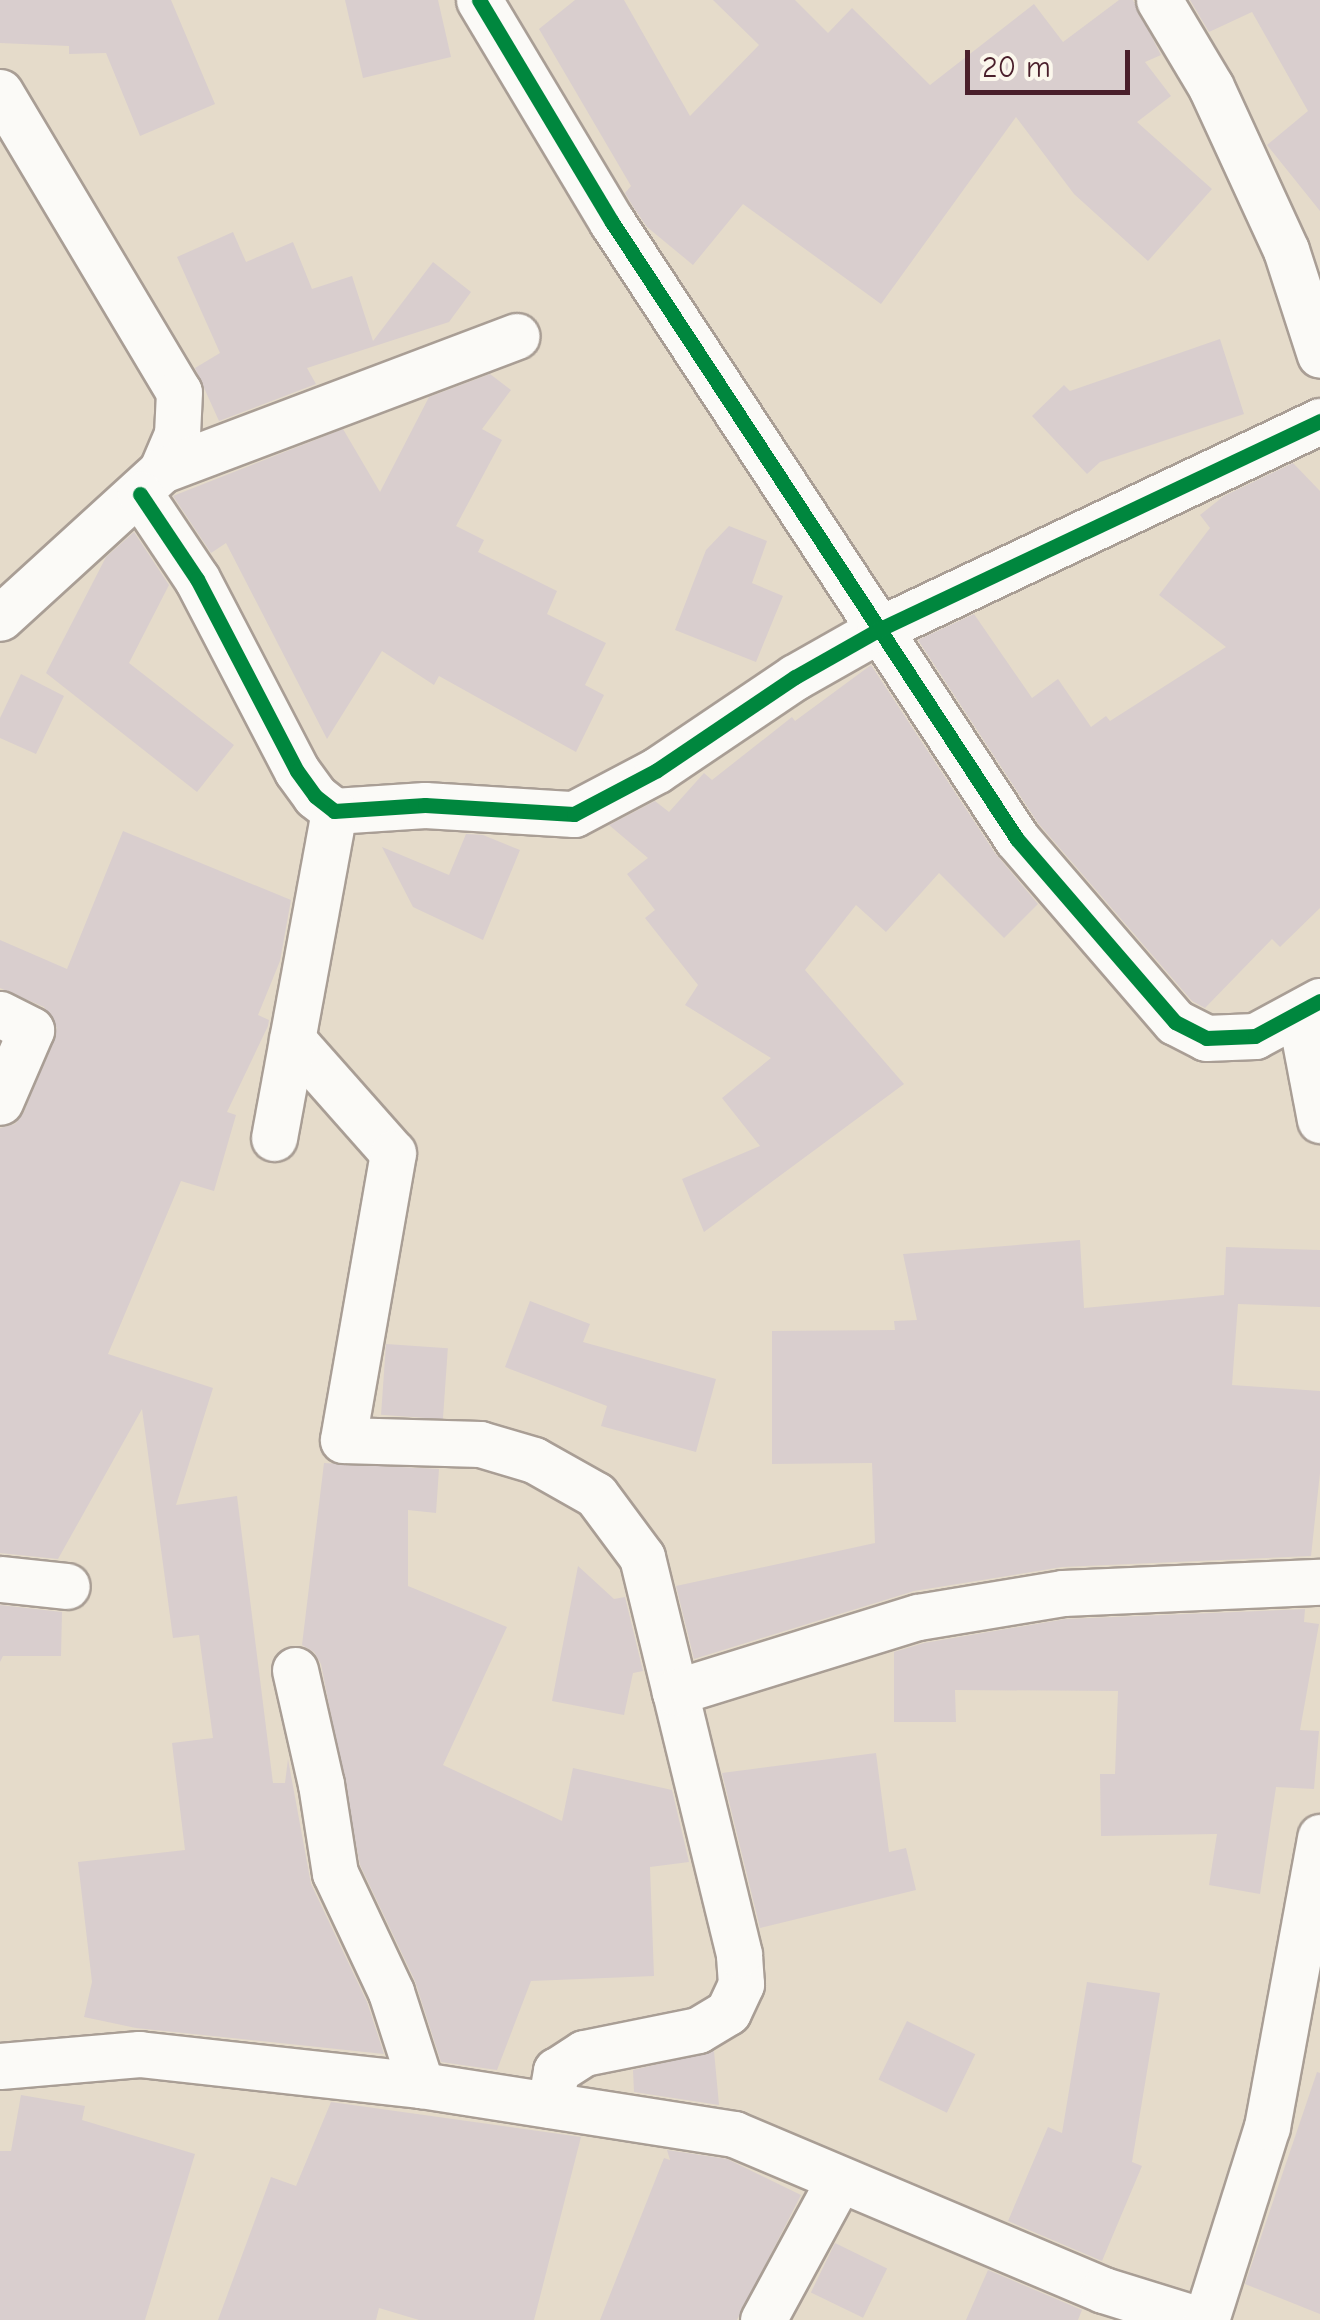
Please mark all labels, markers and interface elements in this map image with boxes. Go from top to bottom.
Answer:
scale bar [970,30,1135,92]
text: 20 m [982,50,1051,85]

